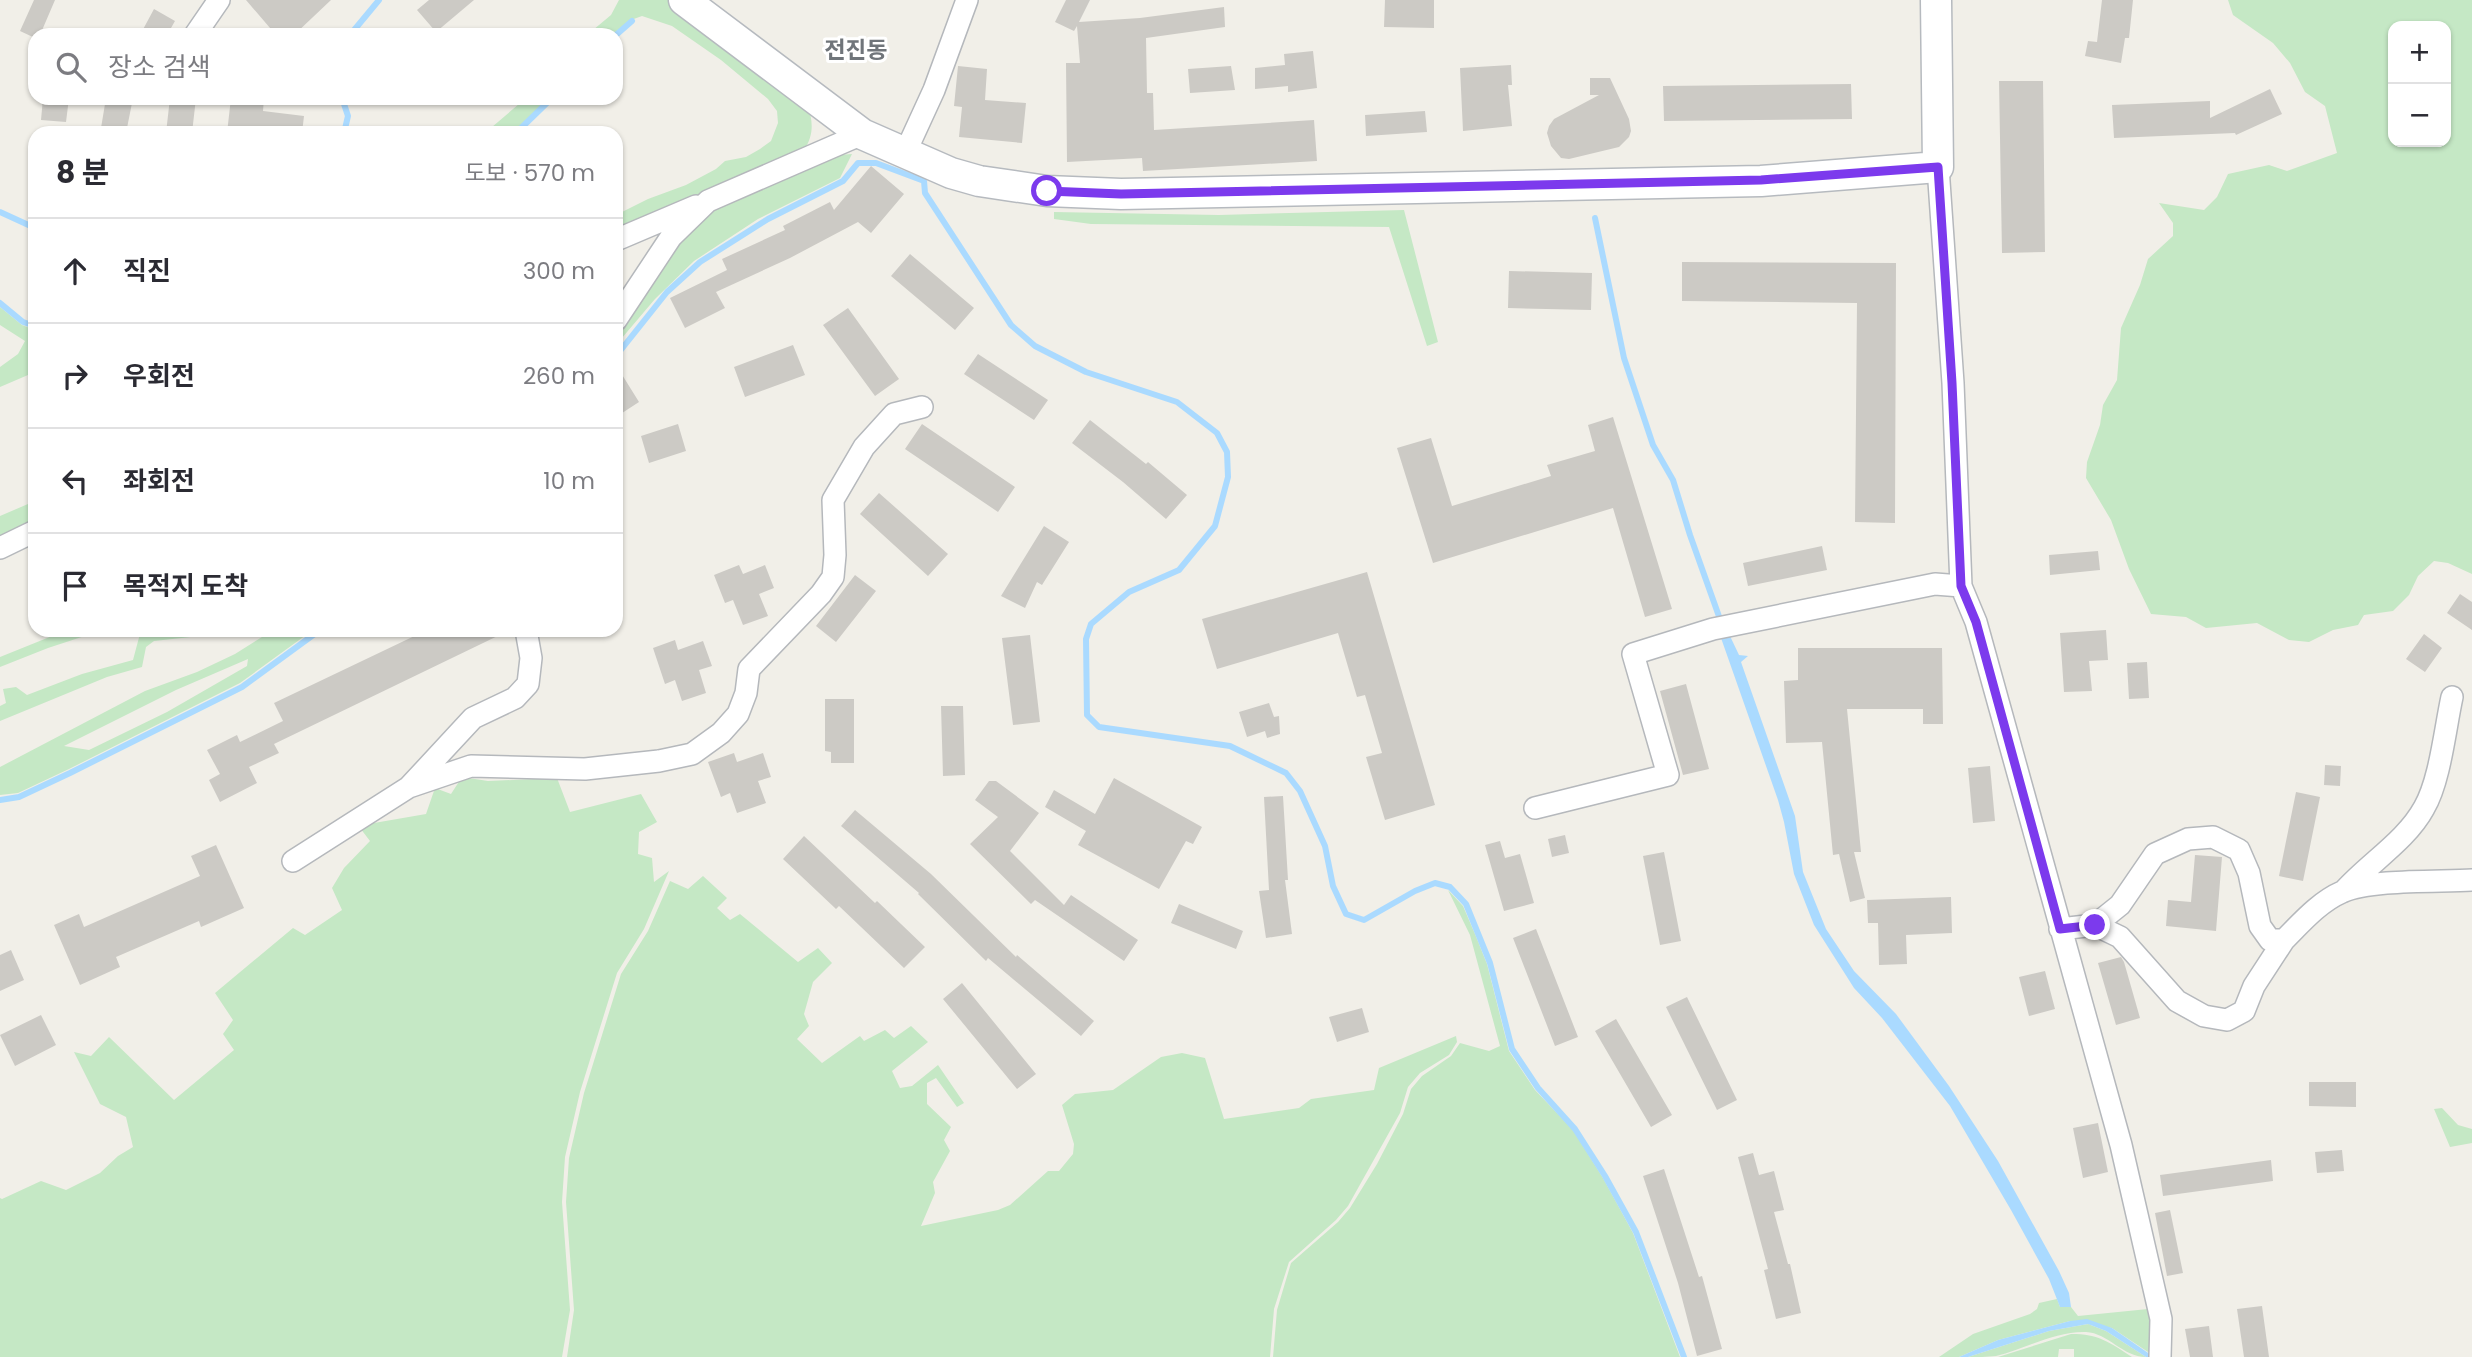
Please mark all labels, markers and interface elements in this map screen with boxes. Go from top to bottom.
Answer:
map controls [2388,21,2451,147]
button: + [2388,21,2451,84]
search box [28,28,623,105]
district label: 전진동 [824,34,888,66]
icon: search [52,48,90,86]
text: 장소 검색 [108,49,211,85]
button: − [2388,84,2451,147]
text: 8 분 [56,151,109,194]
text: 도보 · 570 m [464,157,595,189]
route start [1031,175,1062,206]
icon: ahead [56,252,94,290]
text: 직진 [123,253,171,289]
text: 300 m [523,255,595,287]
icon: right [56,357,94,395]
text: 우회전 [123,358,195,394]
text: 260 m [523,360,595,392]
icon: left [56,462,94,500]
text: 좌회전 [123,463,195,499]
text: 10 m [543,465,595,497]
icon: arrive [56,567,94,605]
text: 목적지 도착 [123,568,248,604]
route end [2079,909,2110,940]

